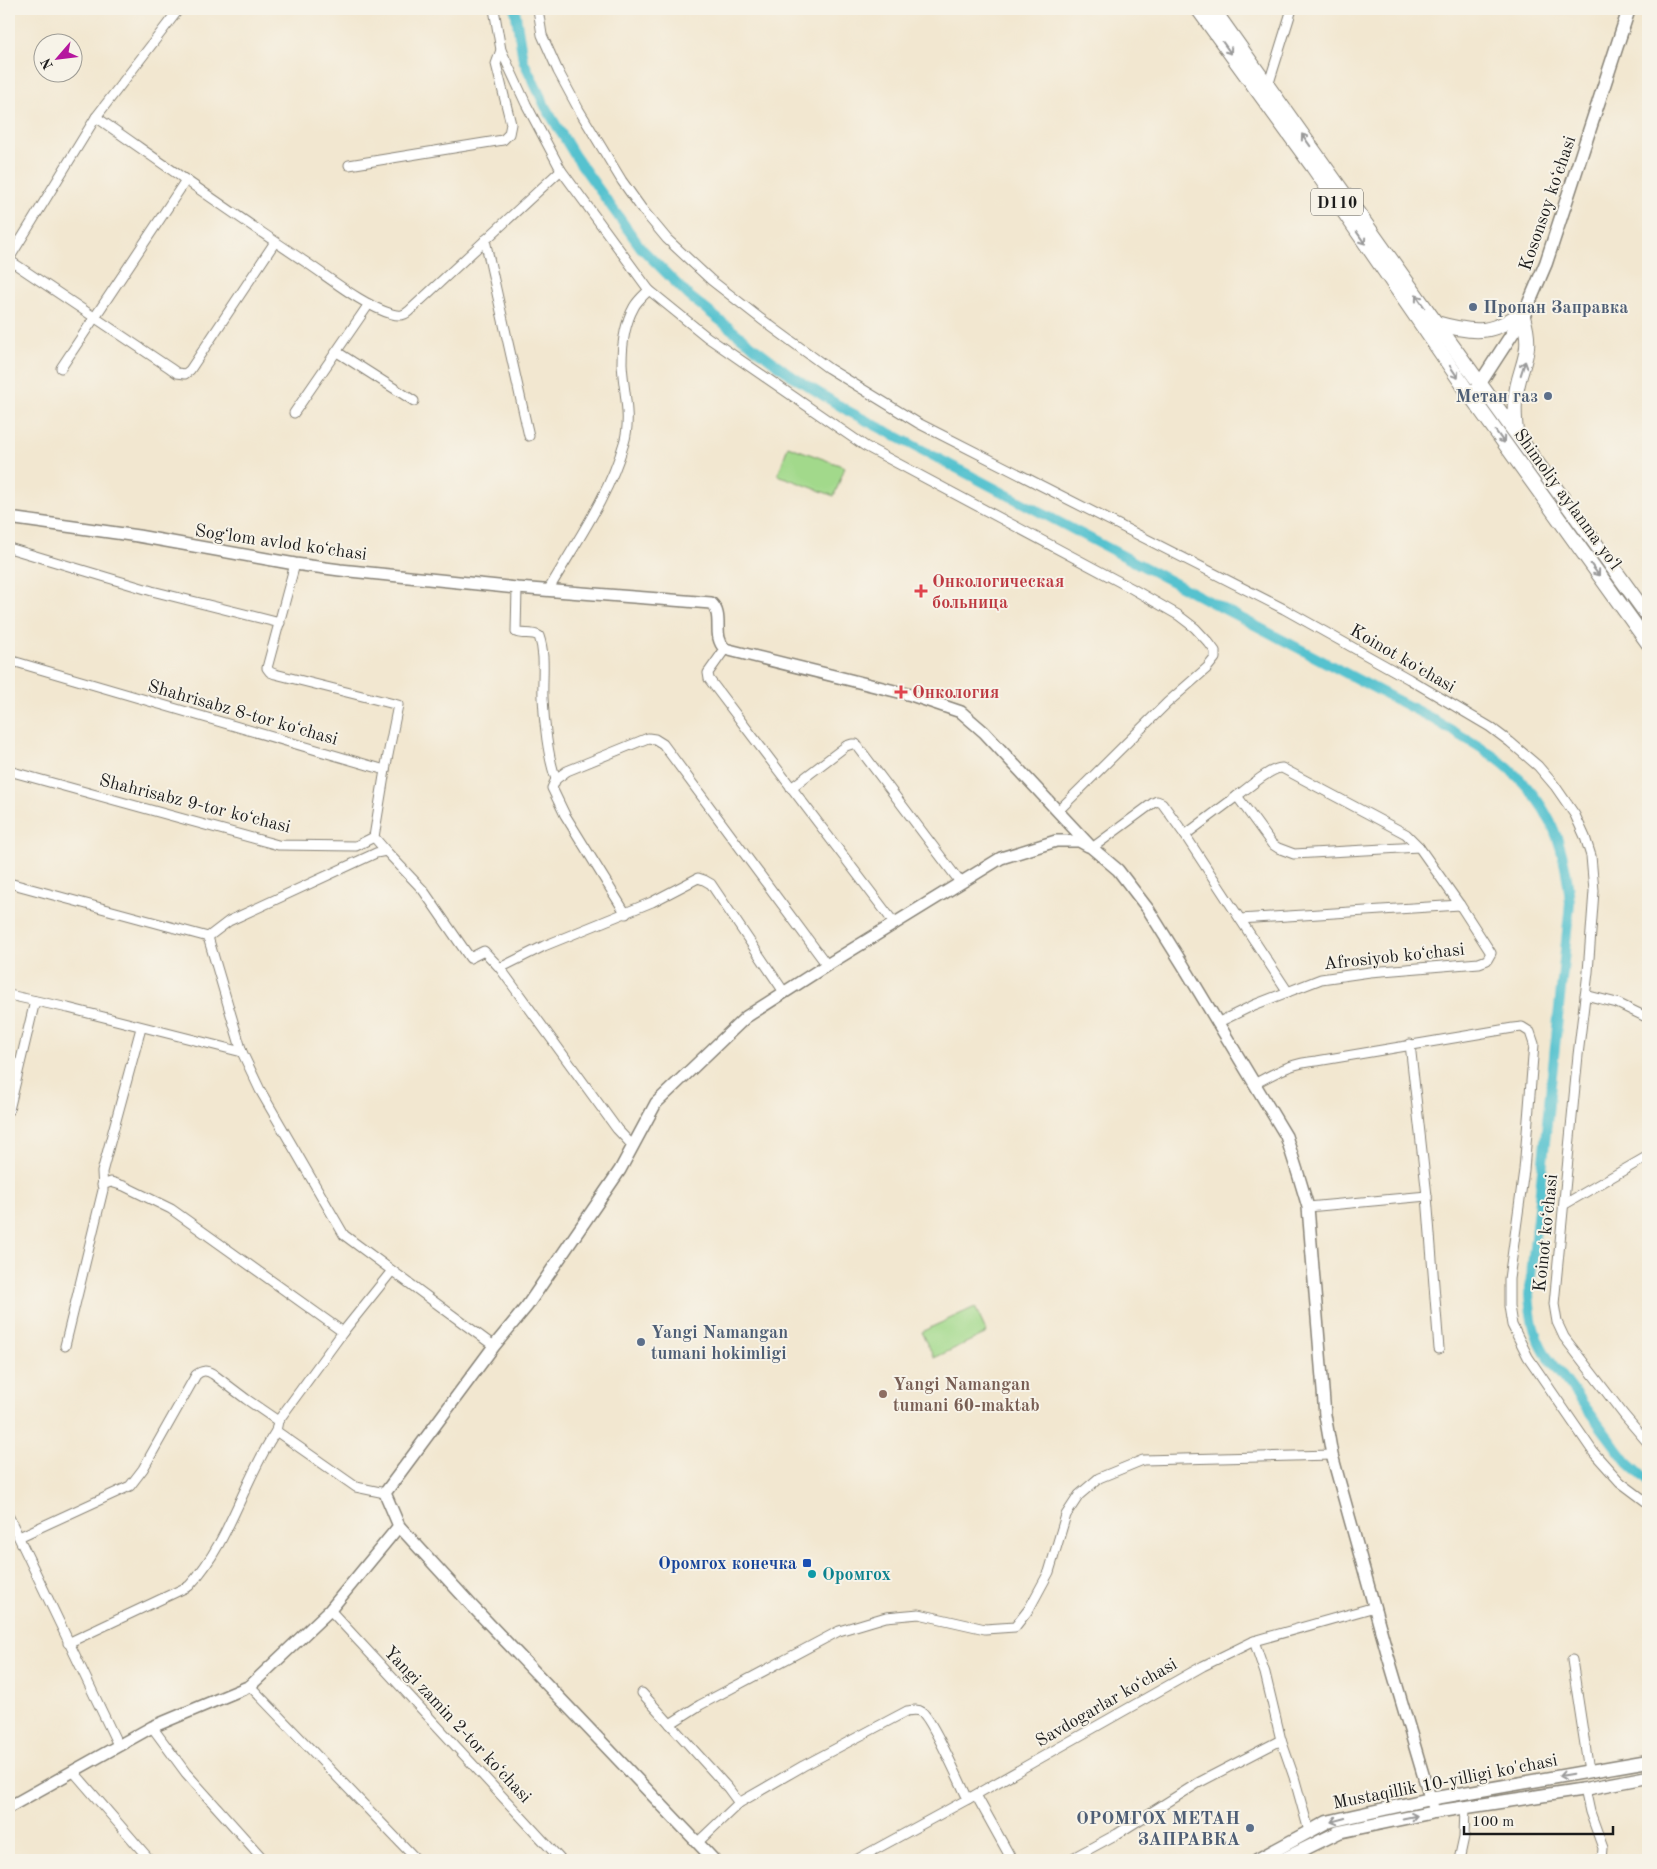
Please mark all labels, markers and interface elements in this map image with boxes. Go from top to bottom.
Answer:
north arrow [32,32,82,82]
one-way arrow [1222,41,1232,55]
text: N [39,55,56,72]
one-way arrow [1301,133,1311,147]
street label: Kosonsoy koʻchasi [1516,133,1580,273]
road number: D110 [1311,188,1363,216]
one-way arrow [1356,231,1367,244]
one-way arrow [1415,294,1426,308]
place label: Пропан Заправка [1483,299,1628,317]
marker: Пропан Заправка [1467,301,1479,313]
one-way arrow [1518,360,1528,376]
one-way arrow [1449,364,1459,378]
place label: Метан газ [1455,388,1538,406]
marker: Метан газ [1542,390,1554,402]
street label: Shimoliy aylanma yoʻl [1510,426,1624,573]
one-way arrow [1495,430,1505,444]
street label: Sogʻlom avlod koʻchasi [194,522,368,564]
one-way arrow [1590,562,1600,576]
place label: Онкологическая больница [932,573,1064,612]
marker: Онкологическая больница [914,584,928,598]
street label: Koinot koʻchasi [1347,621,1458,696]
street label: Shahrisabz 8-tor koʻchasi [146,677,340,749]
place label: Онкология [912,684,999,702]
marker: Онкология [894,685,908,699]
street label: Shahrisabz 9-tor koʻchasi [97,771,292,837]
street label: Afrosiyob koʻchasi [1323,941,1466,973]
street label: Koinot koʻchasi [1531,1173,1561,1293]
place label: Yangi Namangan tumani hokimligi [651,1324,788,1363]
marker: Yangi Namangan tumani hokimligi [635,1336,647,1348]
place label: Yangi Namangan tumani 60-maktab [893,1376,1040,1415]
marker: Yangi Namangan tumani 60-maktab [877,1388,889,1400]
place label: Оромгох конечка [658,1555,797,1573]
marker: Оромгох конечка [801,1557,813,1569]
place label: Оромгох [822,1566,891,1584]
marker: Оромгох [806,1568,818,1580]
street label: Yangi zamin 2-tor koʻchasi [380,1643,534,1807]
street label: Savdogarlar koʻchasi [1033,1655,1180,1751]
street label: Mustaqillik 10-yilligi ko'chasi [1331,1751,1559,1813]
one-way arrow [1558,1771,1574,1781]
scale bar [1464,1804,1613,1836]
place label: ОРОМГОХ МЕТАН ЗАПРАВКА [1076,1810,1240,1849]
one-way arrow [1401,1812,1417,1821]
one-way arrow [1330,1815,1346,1825]
text: 100 m [1472,1815,1514,1830]
marker: ОРОМГОХ МЕТАН ЗАПРАВКА [1244,1822,1256,1834]

